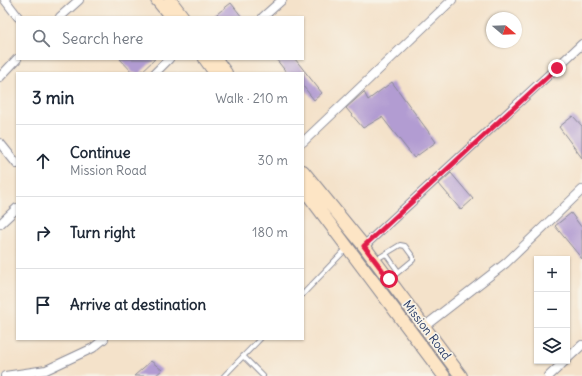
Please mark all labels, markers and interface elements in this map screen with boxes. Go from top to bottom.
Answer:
north arrow [486,12,522,48]
search box [16,16,304,60]
icon: search [30,27,52,49]
text: Search here [62,29,143,48]
route end [548,59,566,77]
text: 3 min [32,87,74,109]
text: Walk · 210 m [215,90,288,107]
text: Continue [70,143,131,162]
icon: ahead [32,150,54,172]
text: 30 m [258,152,288,169]
text: Mission Road [70,162,147,179]
icon: right [32,222,54,244]
text: Turn right [70,223,135,242]
text: 180 m [252,224,288,241]
map controls [534,256,570,364]
button: + [534,256,570,292]
route start [380,270,398,288]
button: − [534,292,570,328]
icon: arrive [32,294,54,316]
text: Arrive at destination [70,295,206,314]
street label: Mission Road [400,297,455,362]
button: layers [534,328,570,364]

